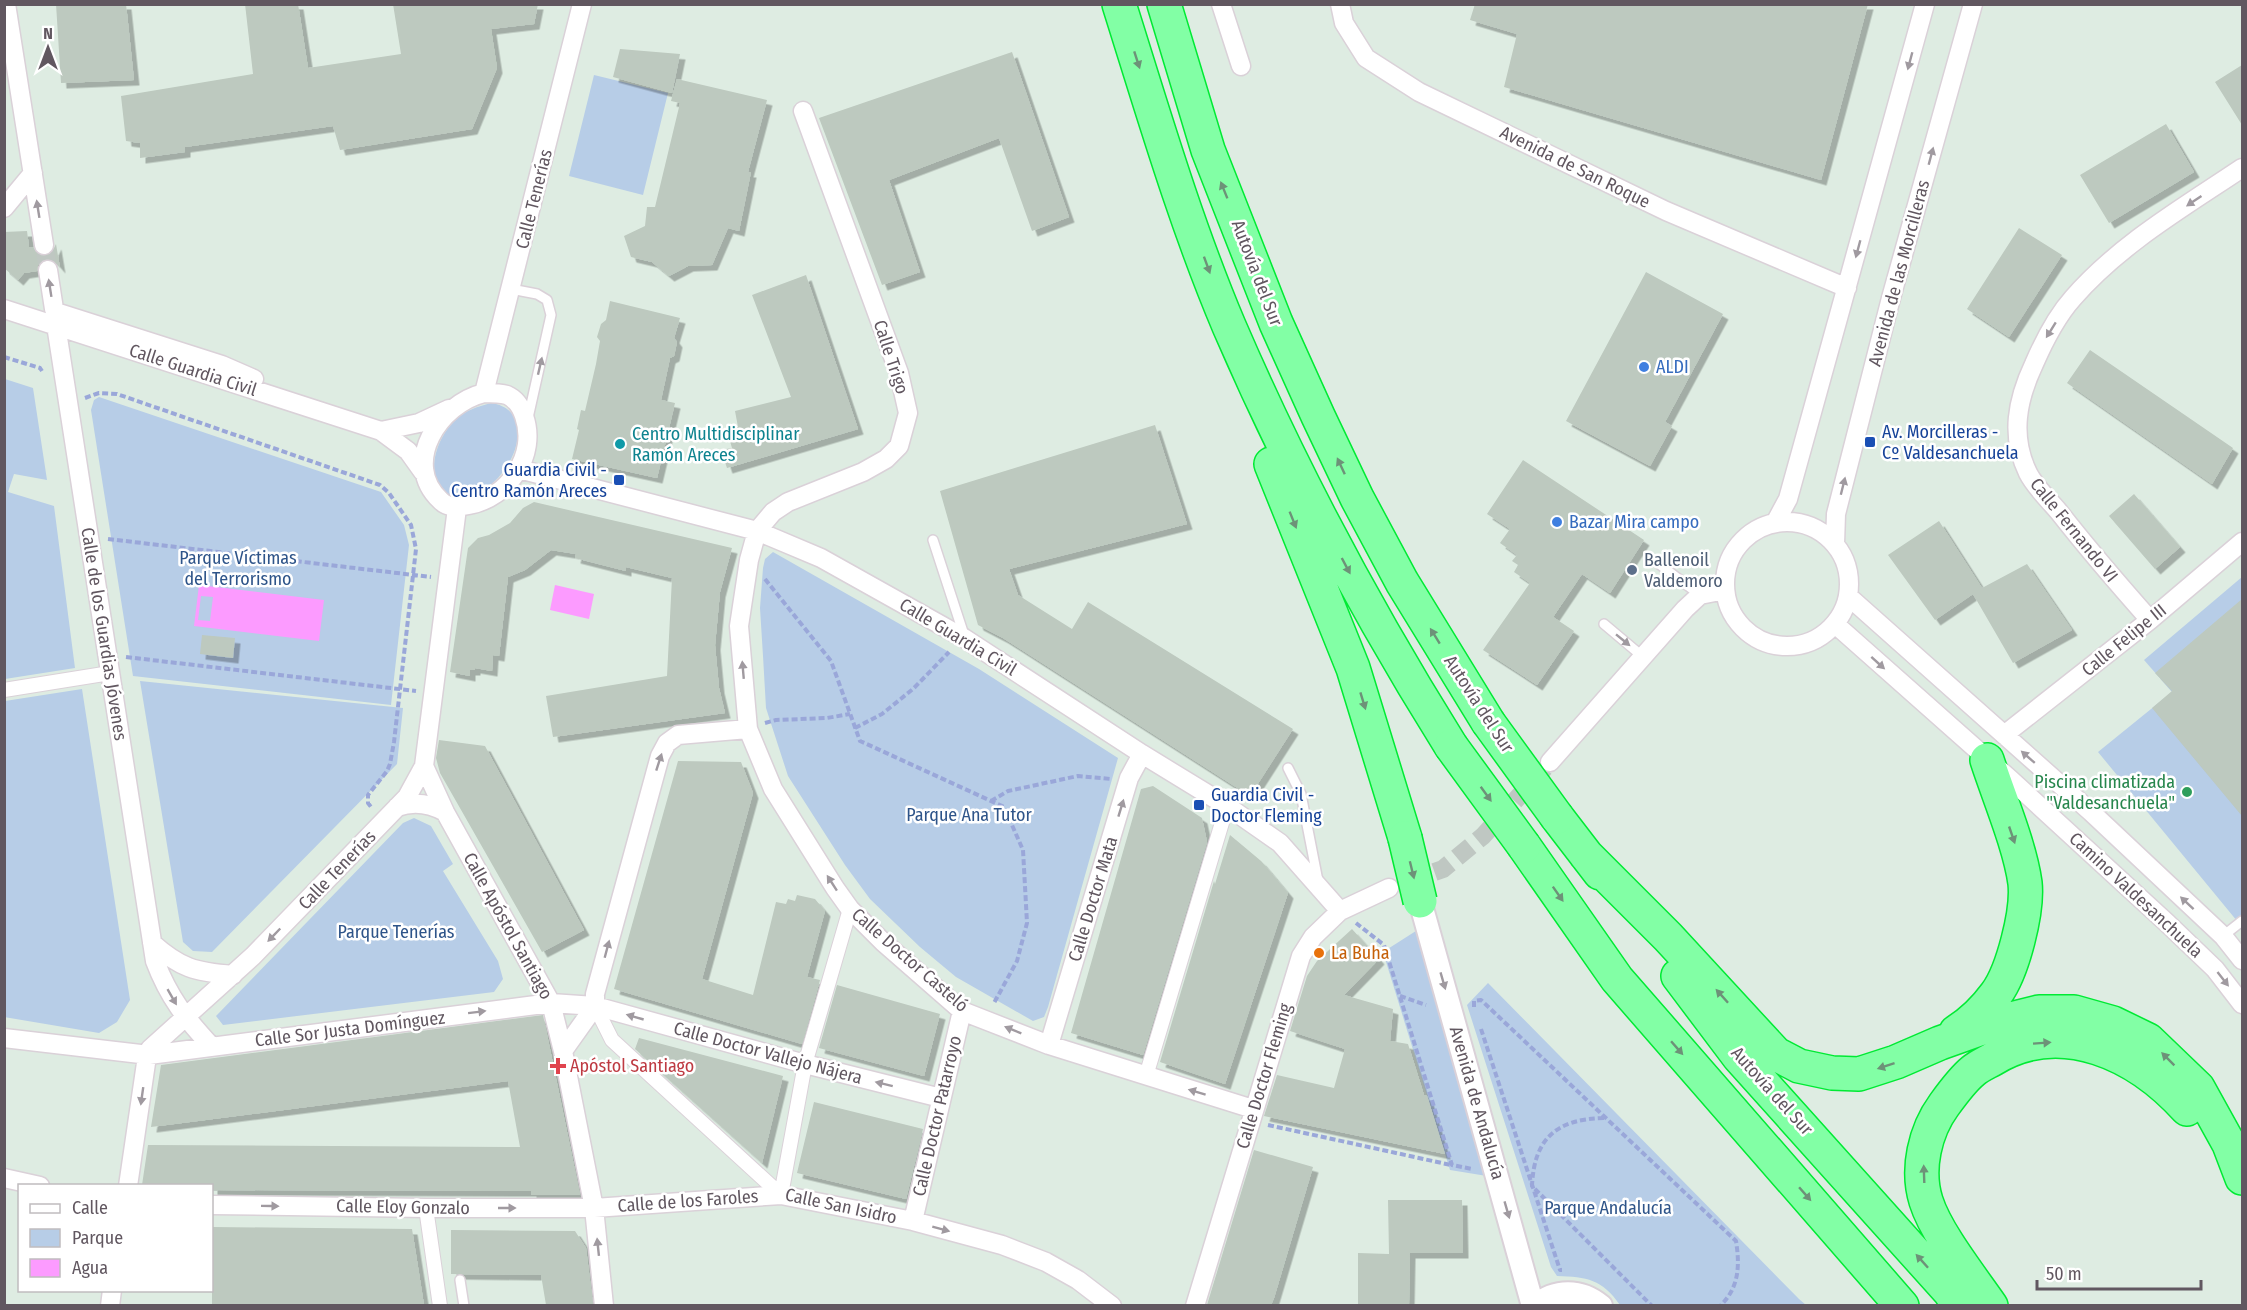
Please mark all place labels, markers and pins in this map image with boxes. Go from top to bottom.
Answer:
place label: ALDI [1656,356,1689,378]
marker: ALDI [1637,360,1651,374]
place label: Av. Morcilleras - Cº Valdesanchuela [1882,421,2019,464]
place label: Centro Multidisciplinar Ramón Areces [632,423,800,466]
marker: Av. Morcilleras - Cº Valdesanchuela [1863,435,1877,449]
marker: Centro Multidisciplinar Ramón Areces [613,437,627,451]
place label: Guardia Civil - Centro Ramón Areces [451,459,607,502]
marker: Guardia Civil - Centro Ramón Areces [612,473,626,487]
place label: Bazar Mira campo [1569,511,1699,533]
marker: Bazar Mira campo [1550,515,1564,529]
place label: Ballenoil Valdemoro [1644,549,1723,592]
marker: Ballenoil Valdemoro [1625,563,1639,577]
place label: Piscina climatizada "Valdesanchuela" [2034,771,2175,814]
place label: Guardia Civil - Doctor Fleming [1211,784,1322,827]
marker: Piscina climatizada "Valdesanchuela" [2180,785,2194,799]
marker: Guardia Civil - Doctor Fleming [1192,798,1206,812]
place label: La Buha [1331,942,1390,964]
marker: La Buha [1312,946,1326,960]
place label: Apóstol Santiago [570,1055,694,1077]
marker: Apóstol Santiago [551,1059,565,1073]

